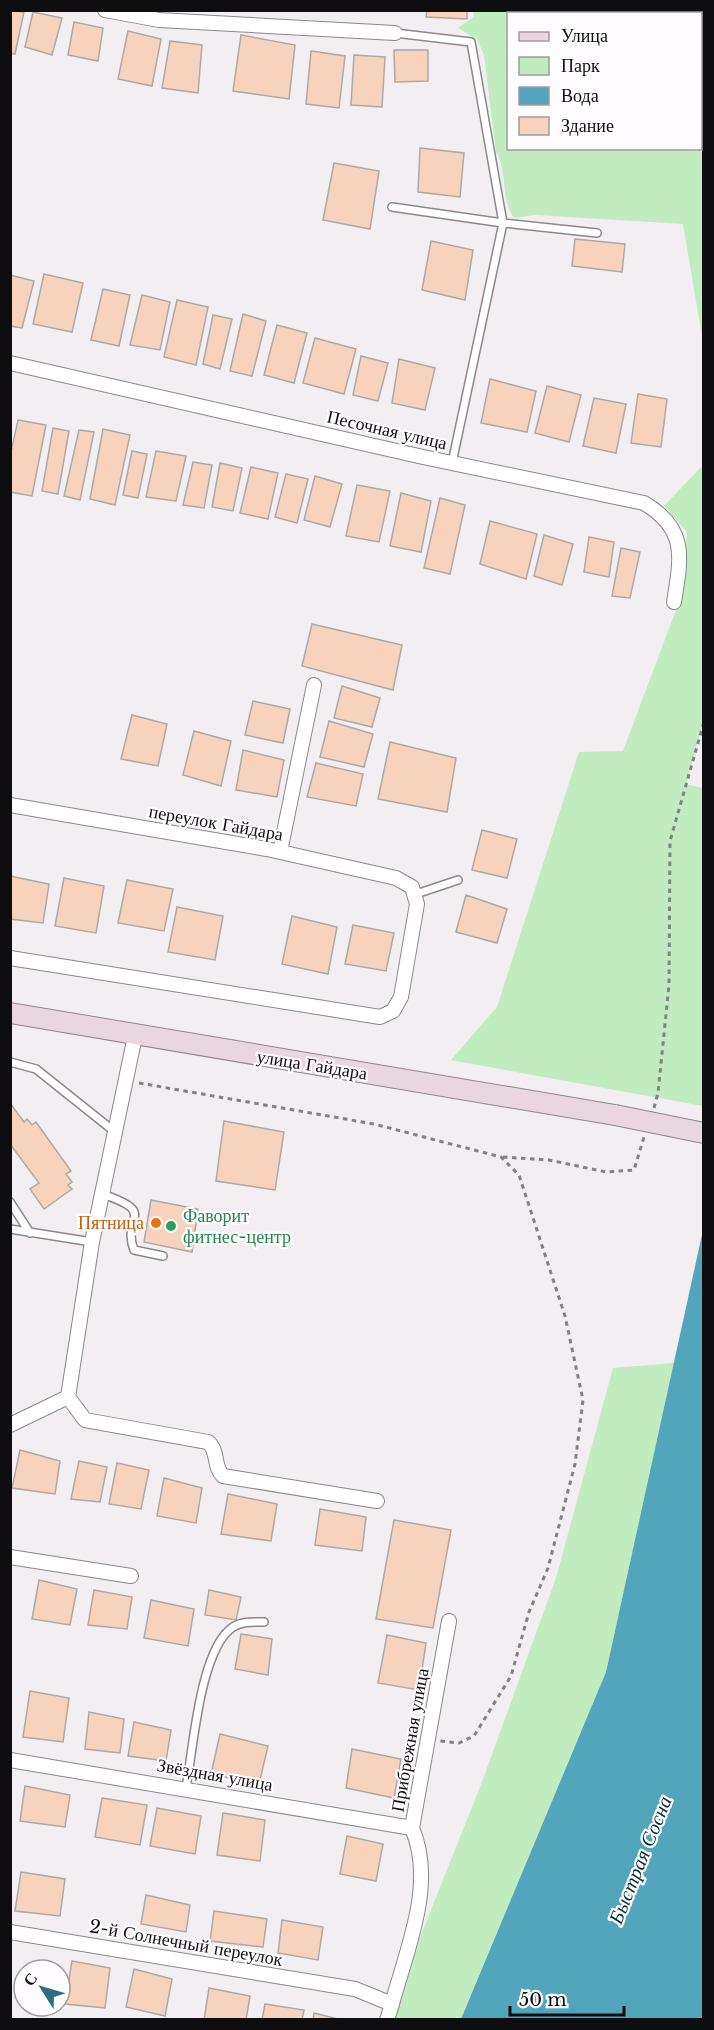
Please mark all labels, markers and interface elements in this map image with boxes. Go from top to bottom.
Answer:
legend [507,12,702,150]
text: Улица [561,25,608,47]
text: Парк [561,55,600,77]
text: Вода [561,85,599,107]
text: Здание [561,115,614,137]
street label: Песочная улица [325,406,449,455]
street label: переулок Гайдара [147,800,285,846]
street label: улица Гайдара [255,1045,369,1085]
place label: Фаворит фитнес-центр [183,1205,291,1248]
place label: Пятница [78,1212,144,1234]
marker: Пятница [149,1216,163,1230]
marker: Фаворит фитнес-центр [164,1219,178,1233]
street label: Прибрежная улица [387,1666,433,1814]
street label: Звёздная улица [155,1754,275,1796]
water label: Быстрая Сосна [603,1793,677,1928]
street label: 2-й Солнечный переулок [88,1915,285,1971]
north arrow [12,1958,72,2018]
text: С [19,1968,41,1990]
scale bar [510,1979,624,2017]
text: 50 m [519,1989,567,2011]

